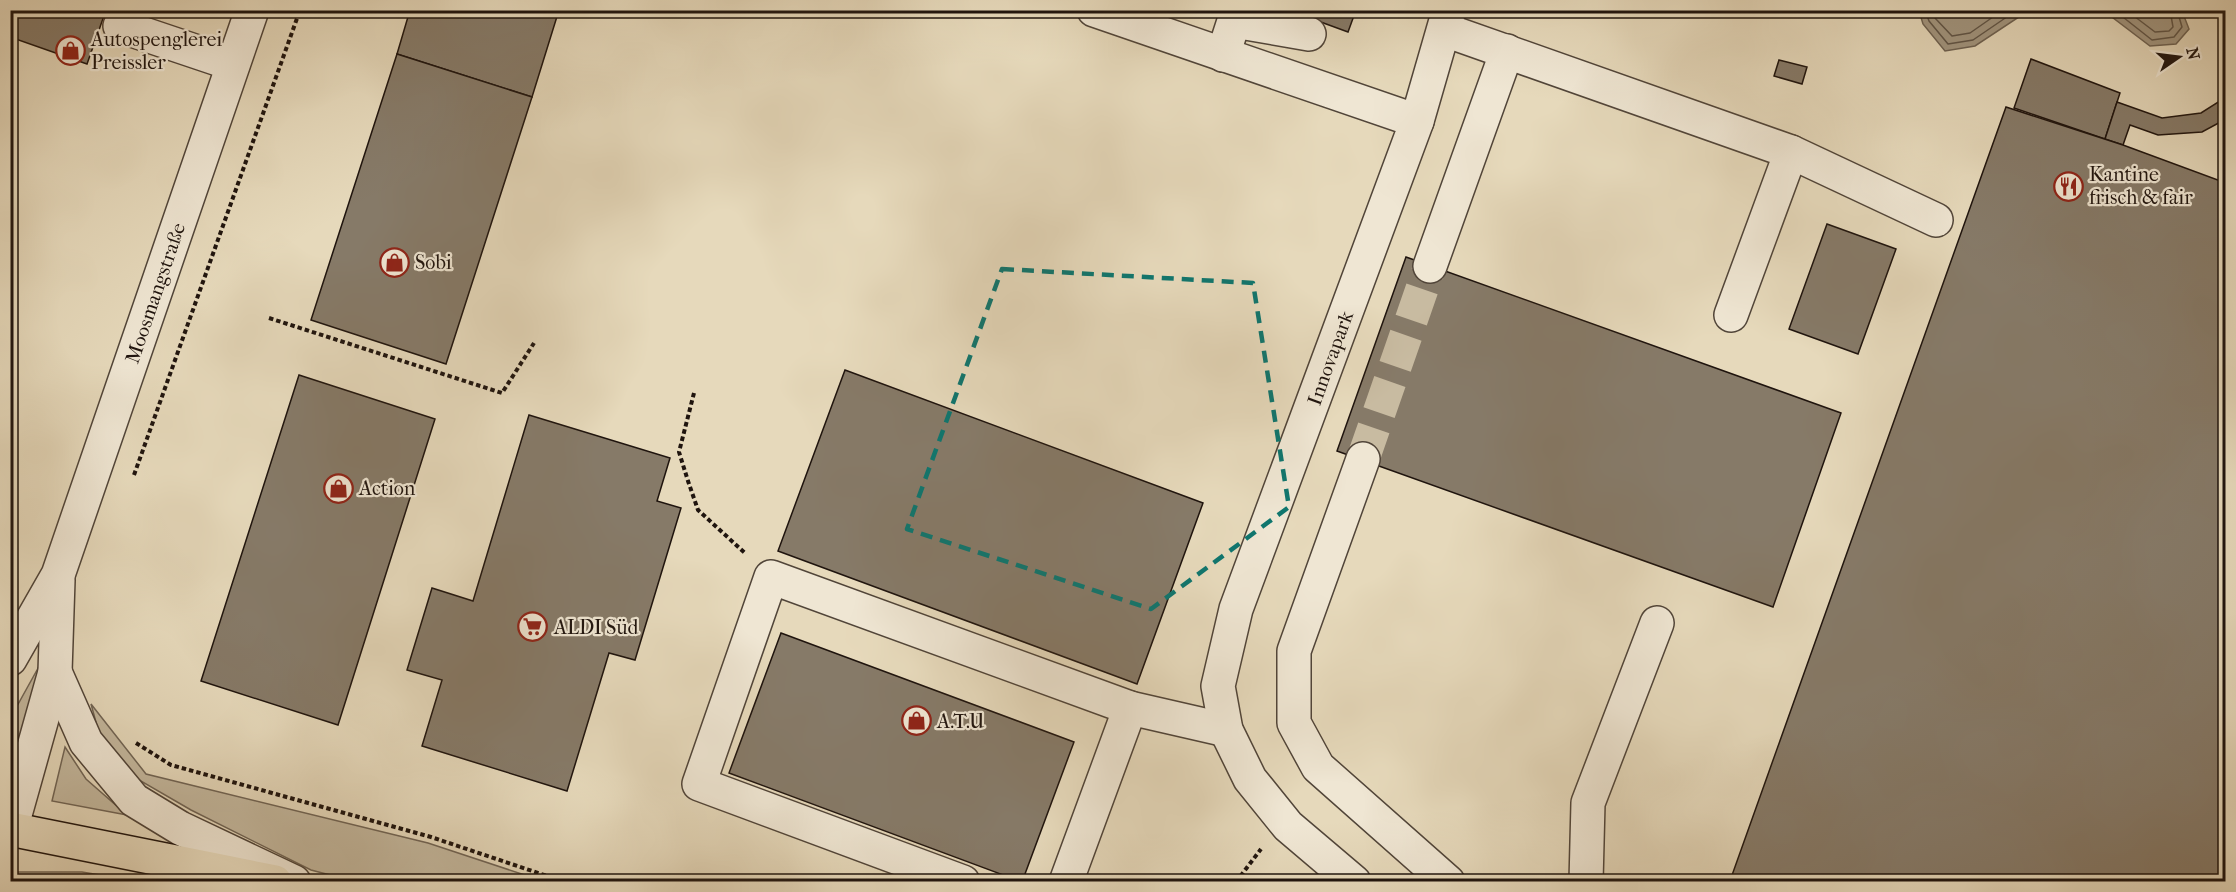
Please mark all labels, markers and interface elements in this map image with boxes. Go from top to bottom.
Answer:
north arrow [2149,27,2209,87]
place label: Autospenglerei Preissler [90,28,222,74]
shop icon: Autospenglerei Preissler [54,34,86,66]
text: N [2182,45,2204,63]
place label: Kantine frisch & fair [2089,163,2193,209]
restaurant icon: Kantine frisch & fair [2052,170,2084,202]
street label: Moosmangstraße [121,220,190,366]
shop icon: Sobi [378,246,410,278]
place label: Sobi [415,251,452,274]
street label: Innovapark [1303,307,1358,408]
shop icon: Action [322,472,354,504]
place label: Action [358,477,416,500]
supermarket icon: ALDI Süd [517,611,549,643]
place label: ALDI Süd [553,616,640,639]
shop icon: A.T.U [900,705,932,737]
place label: A.T.U [936,710,985,733]

